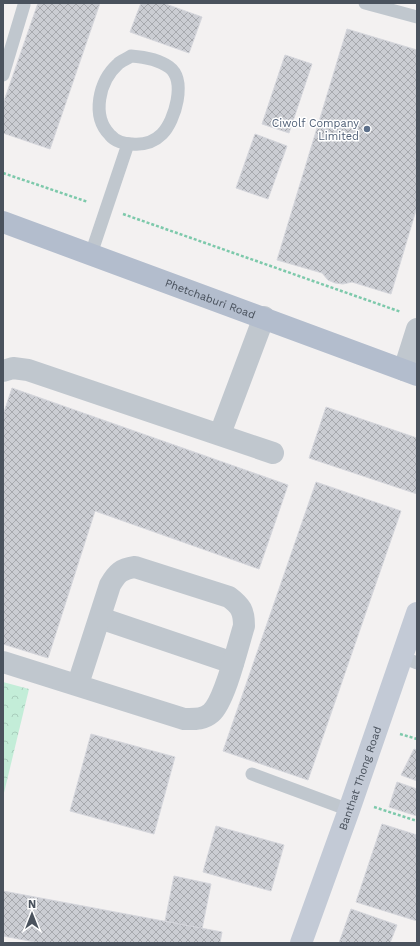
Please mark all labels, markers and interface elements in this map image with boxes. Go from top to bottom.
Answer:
place label: Ciwolf Company Limited [272,117,359,143]
marker: Ciwolf Company Limited [362,124,372,134]
street label: Phetchaburi Road [163,276,257,322]
street label: Banthat Thong Road [336,725,384,832]
north arrow [12,894,52,934]
text: N [28,898,36,911]

